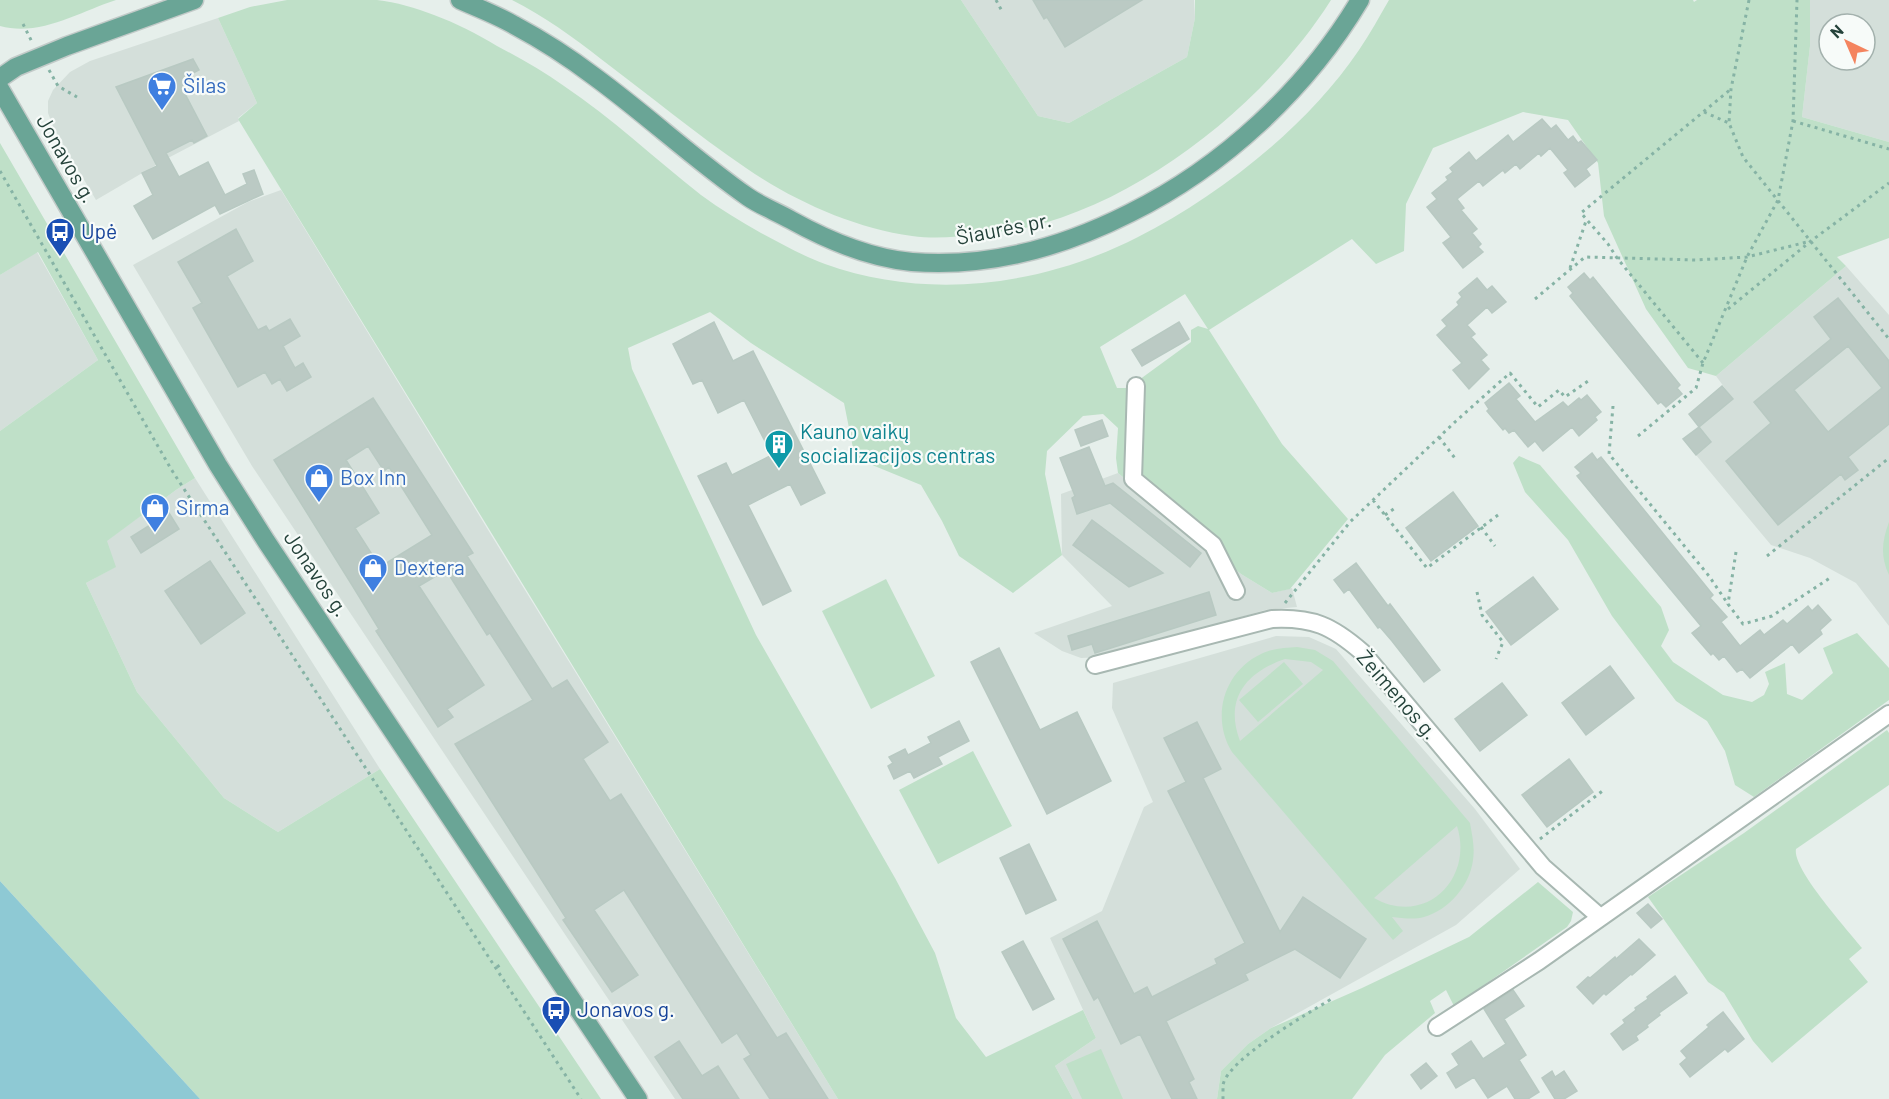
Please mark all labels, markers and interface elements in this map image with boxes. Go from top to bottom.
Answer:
north arrow [1817,12,1877,72]
text: N [1826,20,1847,41]
supermarket icon: Šilas [146,70,178,112]
place label: Šilas [183,72,226,97]
street label: Jonavos g. [32,110,103,207]
street label: Šiaurės pr. [954,206,1054,249]
bus stop icon: Upė [44,216,76,258]
place label: Upė [81,218,117,243]
place label: Kauno vaikų socializacijos centras [800,418,995,467]
building icon: Kauno vaikų socializacijos centras [763,428,795,470]
shop icon: Box Inn [303,462,335,504]
place label: Box Inn [340,464,407,489]
shop icon: Sirma [139,492,171,534]
place label: Sirma [176,494,229,519]
street label: Jonavos g. [279,526,355,621]
shop icon: Dextera [357,552,389,594]
place label: Dextera [394,554,465,579]
street label: Žeimenos g. [1352,644,1444,744]
bus stop icon: Jonavos g. [540,994,572,1036]
place label: Jonavos g. [577,996,675,1021]

